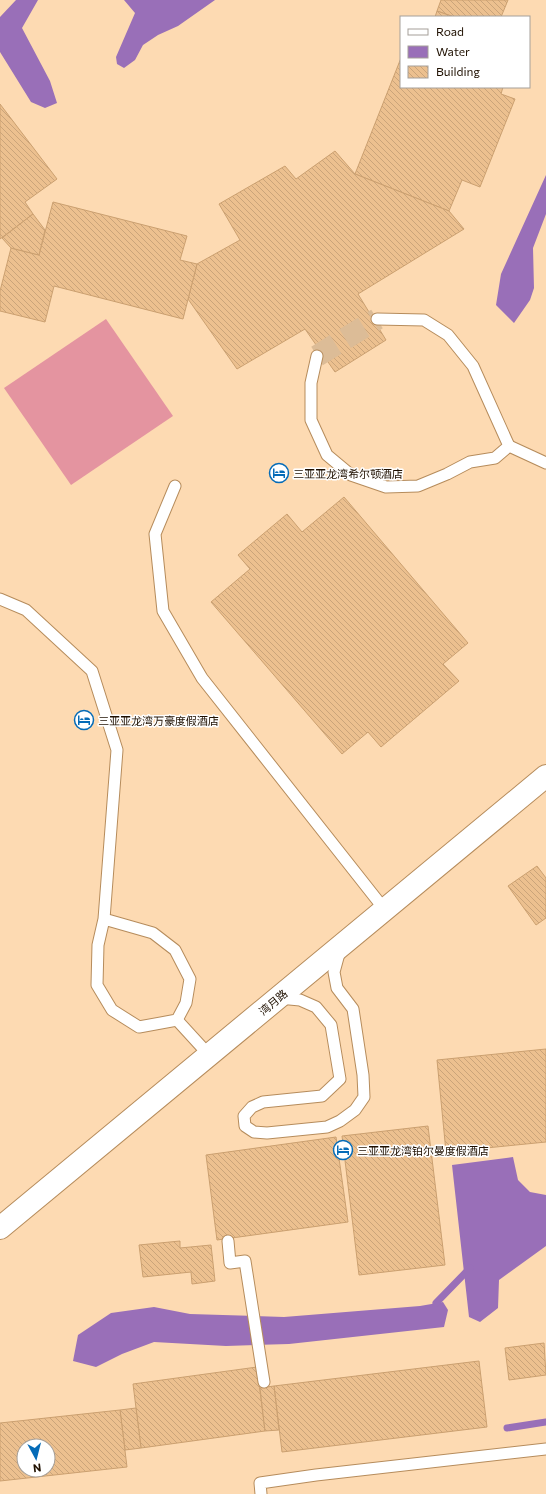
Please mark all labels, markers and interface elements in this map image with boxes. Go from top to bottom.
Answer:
legend [400,16,530,88]
text: Road [436,24,464,38]
text: Water [436,44,470,58]
text: Building [436,64,480,78]
hotel icon: 三亚亚龙湾希尔顿酒店 [268,462,290,484]
place label: 三亚亚龙湾希尔顿酒店 [293,467,403,480]
hotel icon: 三亚亚龙湾万豪度假酒店 [73,709,95,731]
place label: 三亚亚龙湾万豪度假酒店 [98,714,219,727]
street label: 湾月路 [256,986,290,1018]
hotel icon: 三亚亚龙湾铂尔曼度假酒店 [332,1139,354,1161]
place label: 三亚亚龙湾铂尔曼度假酒店 [357,1144,489,1157]
north arrow [16,1438,56,1478]
text: N [32,1461,42,1475]

